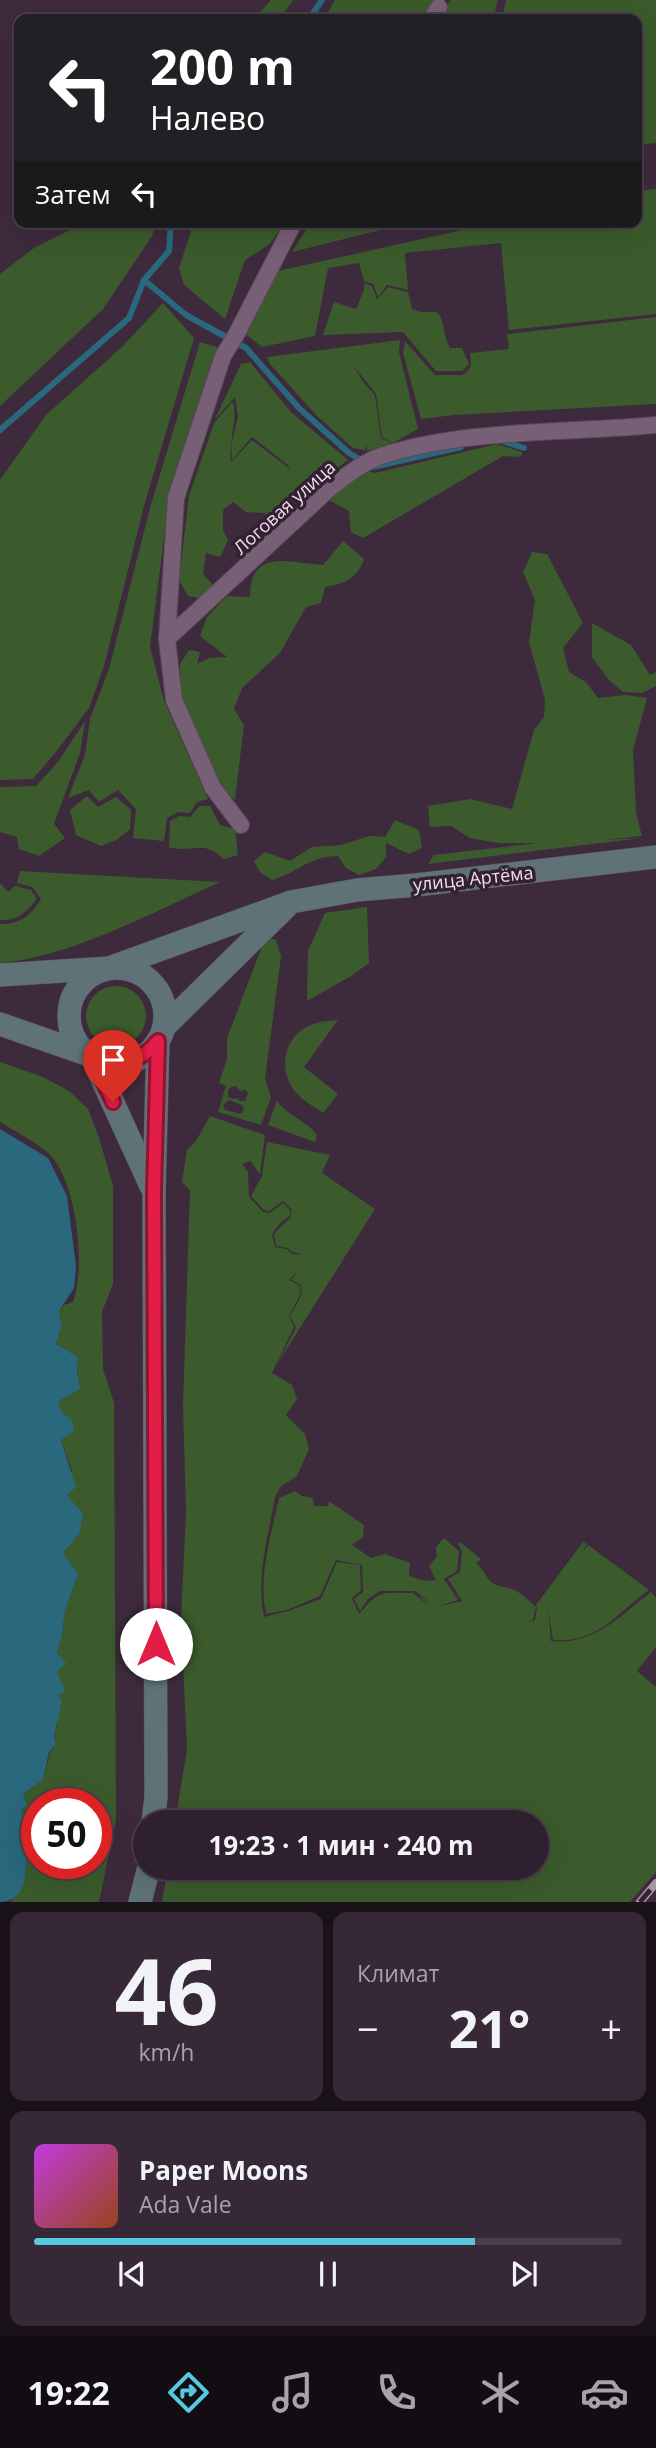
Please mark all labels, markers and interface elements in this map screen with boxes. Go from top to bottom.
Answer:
text: 200 m [150,33,295,99]
icon: left [35,42,126,133]
text: Налево [150,96,265,139]
icon: left [125,175,163,213]
text: Затем [35,176,111,212]
street label: Логовая улица [228,455,340,559]
street label: улица Артёма [412,860,534,896]
pin [83,1030,143,1102]
icon: arrive [94,1041,132,1079]
position arrow [119,1607,193,1681]
speed limit sign: 50 [21,1788,112,1879]
text: 19:23 · 1 мин · 240 m [208,1827,474,1863]
text: 46 [114,1928,219,2052]
text: Климат [357,1957,439,1989]
text: 21° [449,1992,530,2063]
text: − [357,2002,379,2054]
text: + [600,2002,622,2054]
text: km/h [139,2036,194,2068]
text: Paper Moons [139,2152,308,2188]
text: Ada Vale [139,2188,232,2220]
icon: previous [113,2255,151,2293]
icon: pause [309,2255,347,2293]
icon: next [505,2255,543,2293]
icon: directions [164,2368,213,2417]
icon: music [268,2368,317,2417]
icon: phone [372,2368,421,2417]
icon: climate [476,2368,525,2417]
icon: car [580,2368,629,2417]
text: 19:22 [27,2371,110,2414]

